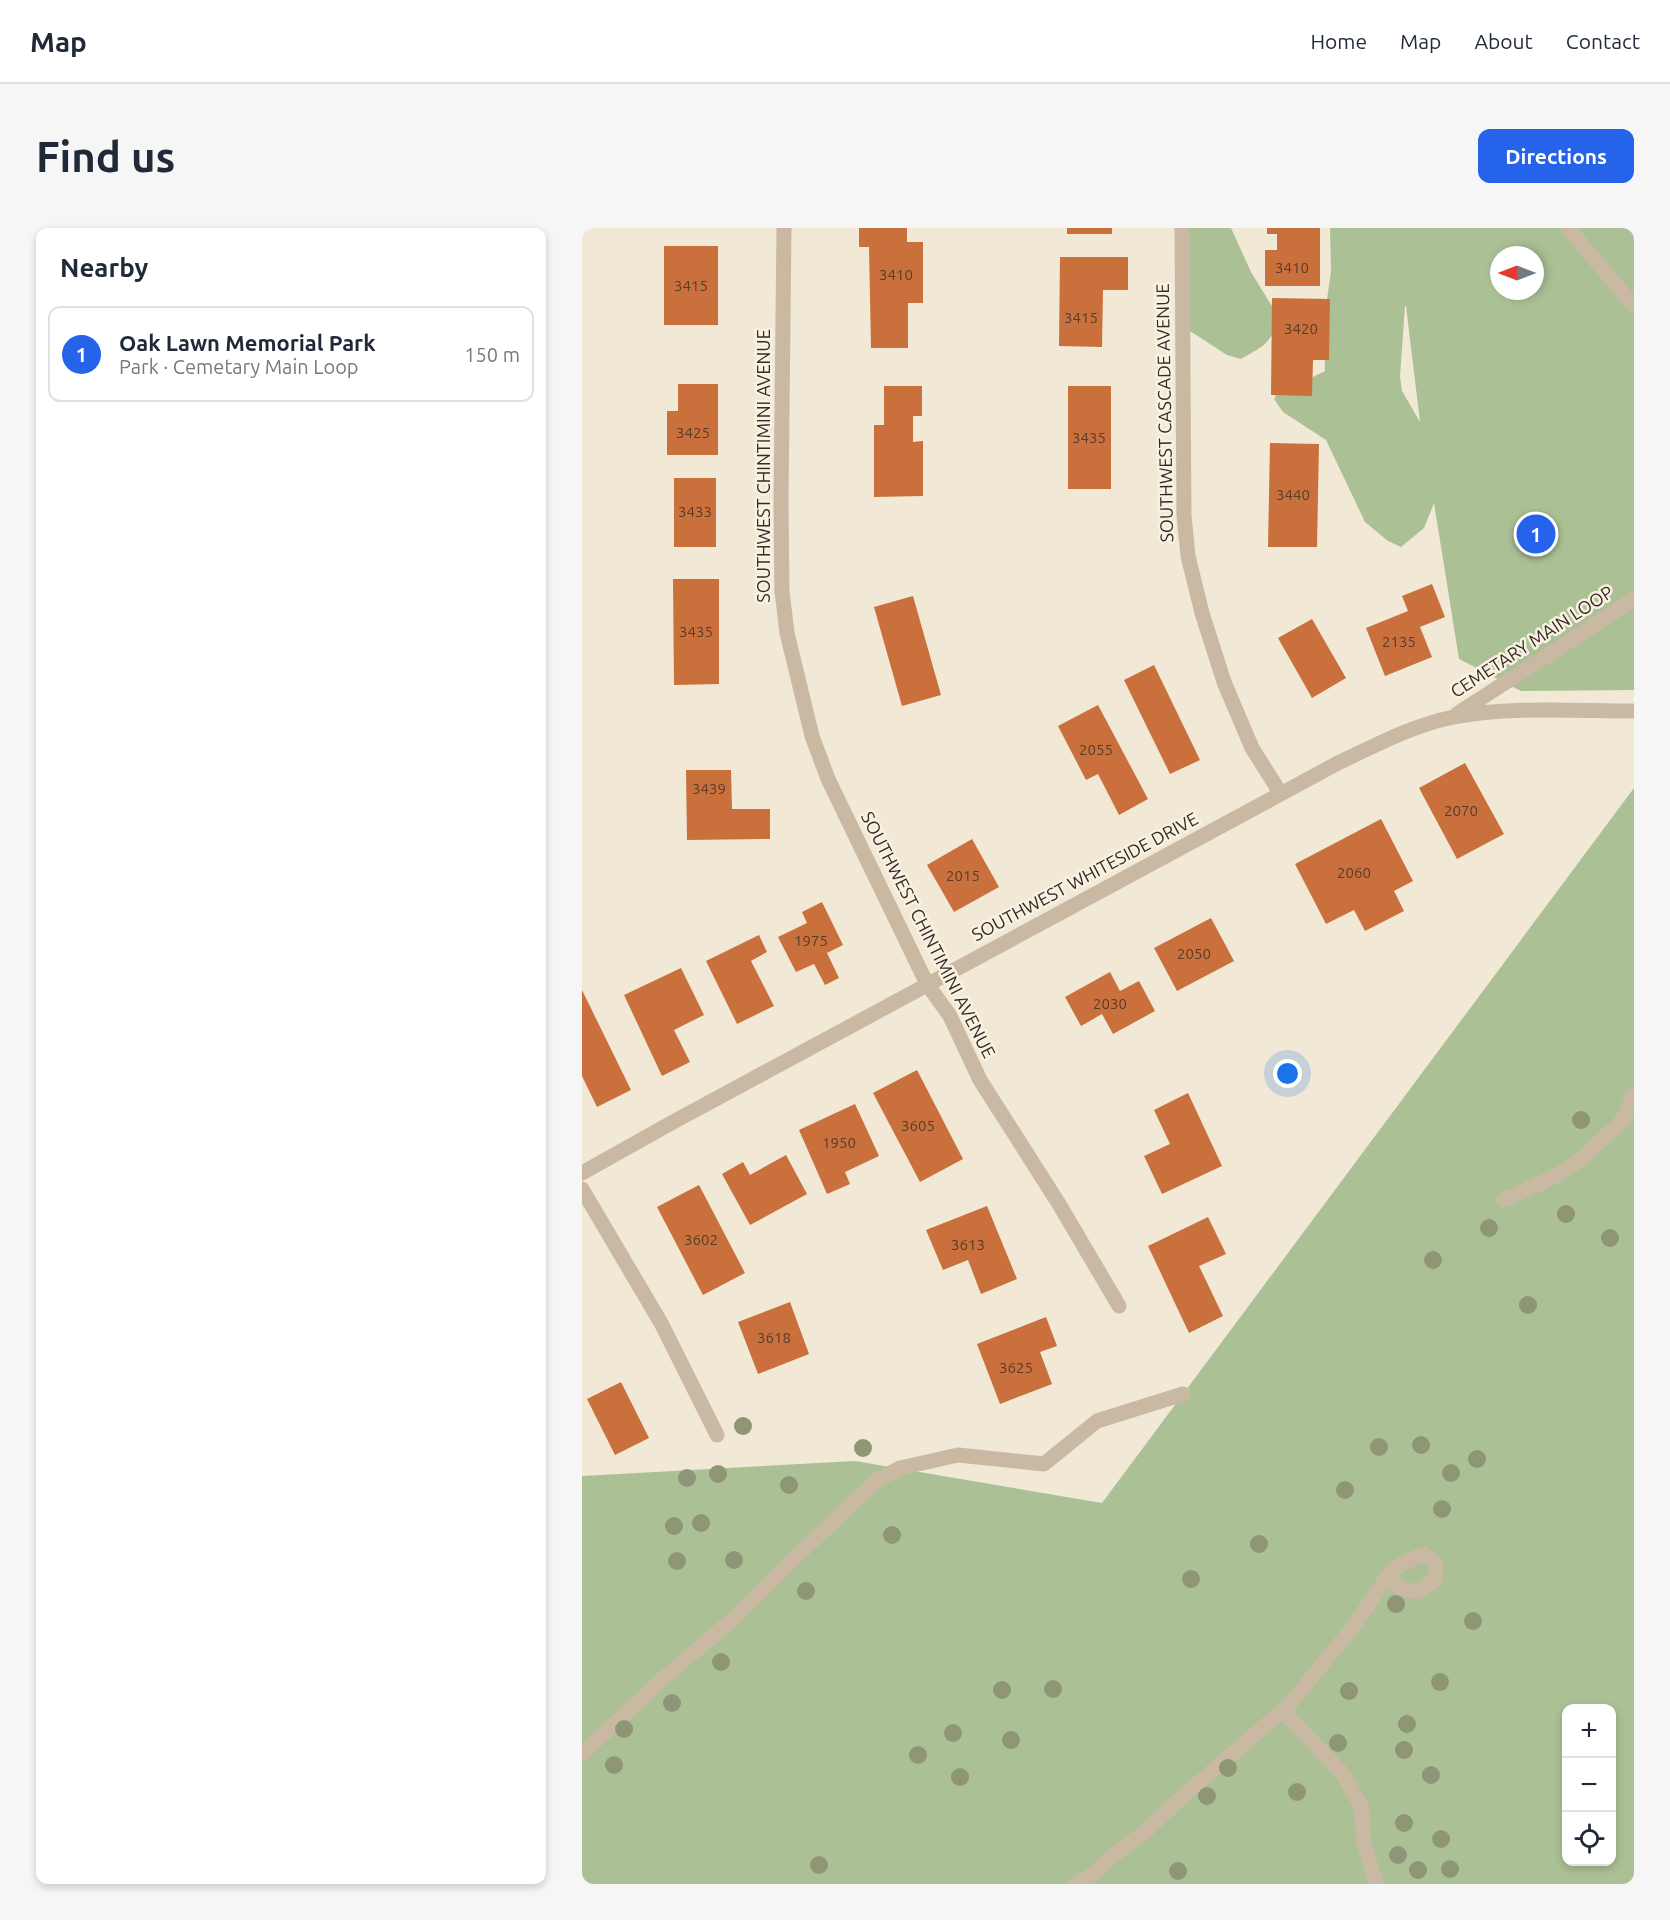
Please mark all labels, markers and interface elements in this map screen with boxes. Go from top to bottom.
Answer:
text: Map [30,26,87,57]
text: Home [1310,29,1367,53]
text: Map [1400,29,1441,53]
text: About [1474,29,1533,53]
text: Contact [1566,29,1640,53]
button: Directions [1478,129,1634,183]
text: Find us [36,133,175,180]
north arrow [1490,246,1544,300]
text: Nearby [60,253,148,282]
house number: 3410 [1275,259,1309,276]
house number: 3410 [879,266,913,283]
house number: 3415 [674,277,708,294]
street label: SOUTHWEST CASCADE AVENUE [1152,283,1176,543]
house number: 3415 [1064,309,1098,326]
house number: 3420 [1284,320,1318,337]
street label: SOUTHWEST CHINTIMINI AVENUE [753,329,773,603]
text: Oak Lawn Memorial Park [119,330,376,355]
text: 1 [76,343,87,366]
text: 150 m [464,343,520,366]
text: Park · Cemetary Main Loop [119,355,359,378]
house number: 3425 [676,424,710,441]
house number: 3435 [1072,429,1106,446]
house number: 3440 [1276,486,1310,503]
house number: 3433 [678,503,712,520]
pin: 1 [1516,512,1556,556]
street label: CEMETARY MAIN LOOP [1447,581,1617,701]
house number: 3435 [679,623,713,640]
house number: 2135 [1382,633,1416,650]
house number: 2055 [1079,741,1113,758]
house number: 3439 [692,780,726,797]
house number: 2070 [1444,802,1478,819]
street label: SOUTHWEST CHINTIMINI AVENUE [858,808,1000,1061]
street label: SOUTHWEST WHITESIDE DRIVE [968,808,1201,944]
house number: 2060 [1337,864,1371,881]
house number: 2015 [946,867,980,884]
house number: 1975 [794,932,828,949]
house number: 2050 [1177,945,1211,962]
house number: 2030 [1093,995,1127,1012]
your location [1273,1059,1302,1088]
house number: 3605 [901,1117,935,1134]
house number: 1950 [822,1134,856,1151]
house number: 3602 [684,1231,718,1248]
house number: 3613 [951,1236,985,1253]
house number: 3618 [757,1329,791,1346]
house number: 3625 [999,1359,1033,1376]
map controls [1562,1704,1616,1866]
button: + [1562,1704,1616,1758]
button: − [1562,1758,1616,1812]
button: locate [1562,1812,1616,1866]

